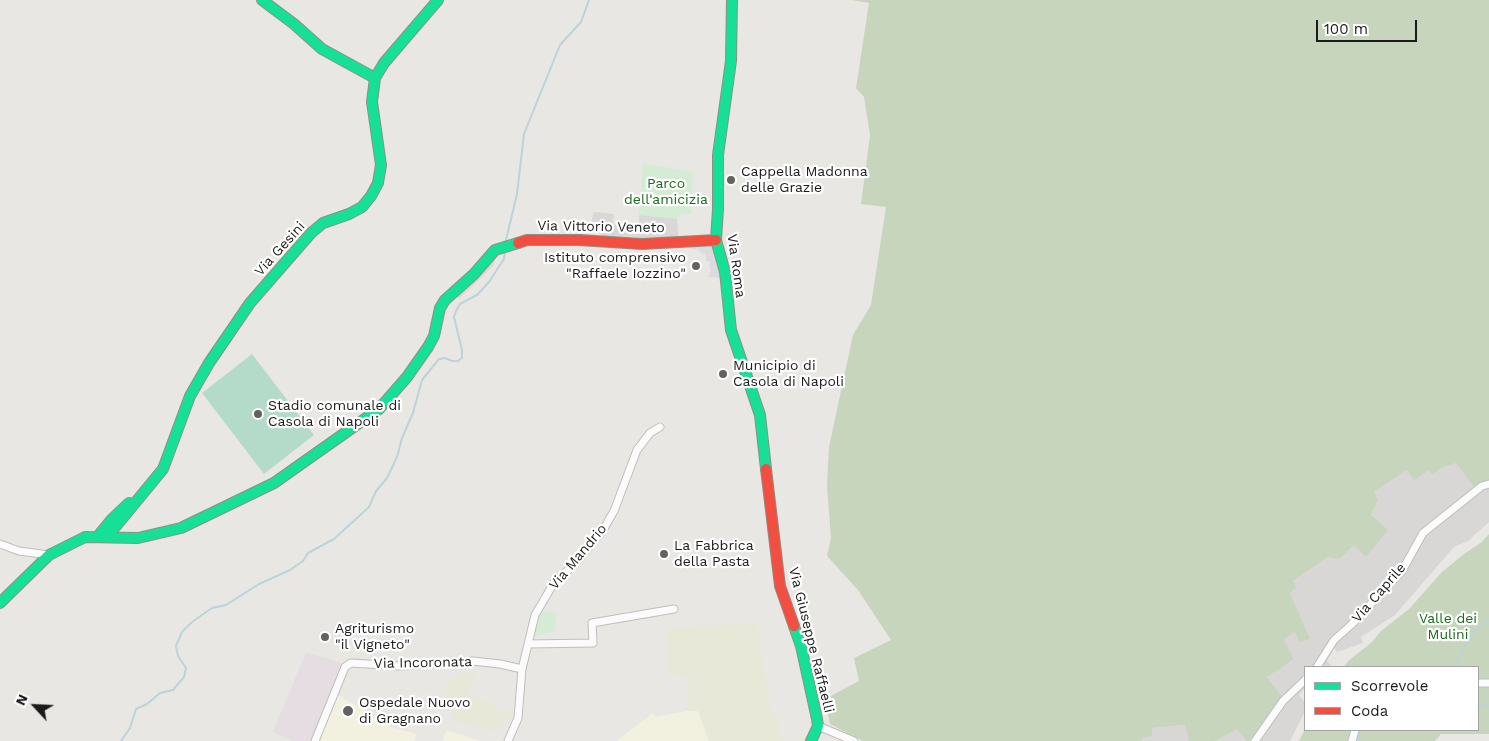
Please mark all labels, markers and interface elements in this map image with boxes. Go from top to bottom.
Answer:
scale bar [1319,10,1420,42]
text: 100 m [1324,20,1368,38]
place label: Cappella Madonna delle Grazie [741,164,868,196]
marker: Cappella Madonna delle Grazie [725,174,737,186]
park label: Parco dell'amicizia [624,176,708,208]
street label: Via Vittorio Veneto [537,217,665,237]
street label: Via Gesini [251,218,309,280]
street label: Via Roma [723,233,749,299]
place label: Istituto comprensivo "Raffaele Iozzino" [544,250,686,282]
marker: Istituto comprensivo "Raffaele Iozzino" [690,260,702,272]
place label: Municipio di Casola di Napoli [733,358,844,391]
marker: Municipio di Casola di Napoli [717,368,729,380]
place label: Stadio comunale di Casola di Napoli [268,398,401,431]
marker: Stadio comunale di Casola di Napoli [252,408,264,420]
street label: Via Mandrio [546,521,610,593]
place label: La Fabbrica della Pasta [674,538,754,570]
marker: La Fabbrica della Pasta [658,548,670,560]
street label: Via Caprile [1349,560,1409,626]
street label: Via Giuseppe Raffaelli [785,565,837,715]
park label: Valle dei Mulini [1419,611,1477,644]
place label: Agriturismo "il Vigneto" [335,621,414,654]
marker: Agriturismo "il Vigneto" [319,631,331,643]
street label: Via Incoronata [374,654,472,672]
legend [1304,666,1479,731]
text: Scorrevole [1351,677,1429,695]
north arrow [10,681,60,731]
text: N [12,692,31,708]
place label: Ospedale Nuovo di Gragnano [359,695,470,728]
text: Coda [1351,702,1388,720]
marker: Ospedale Nuovo di Gragnano [341,704,355,718]

